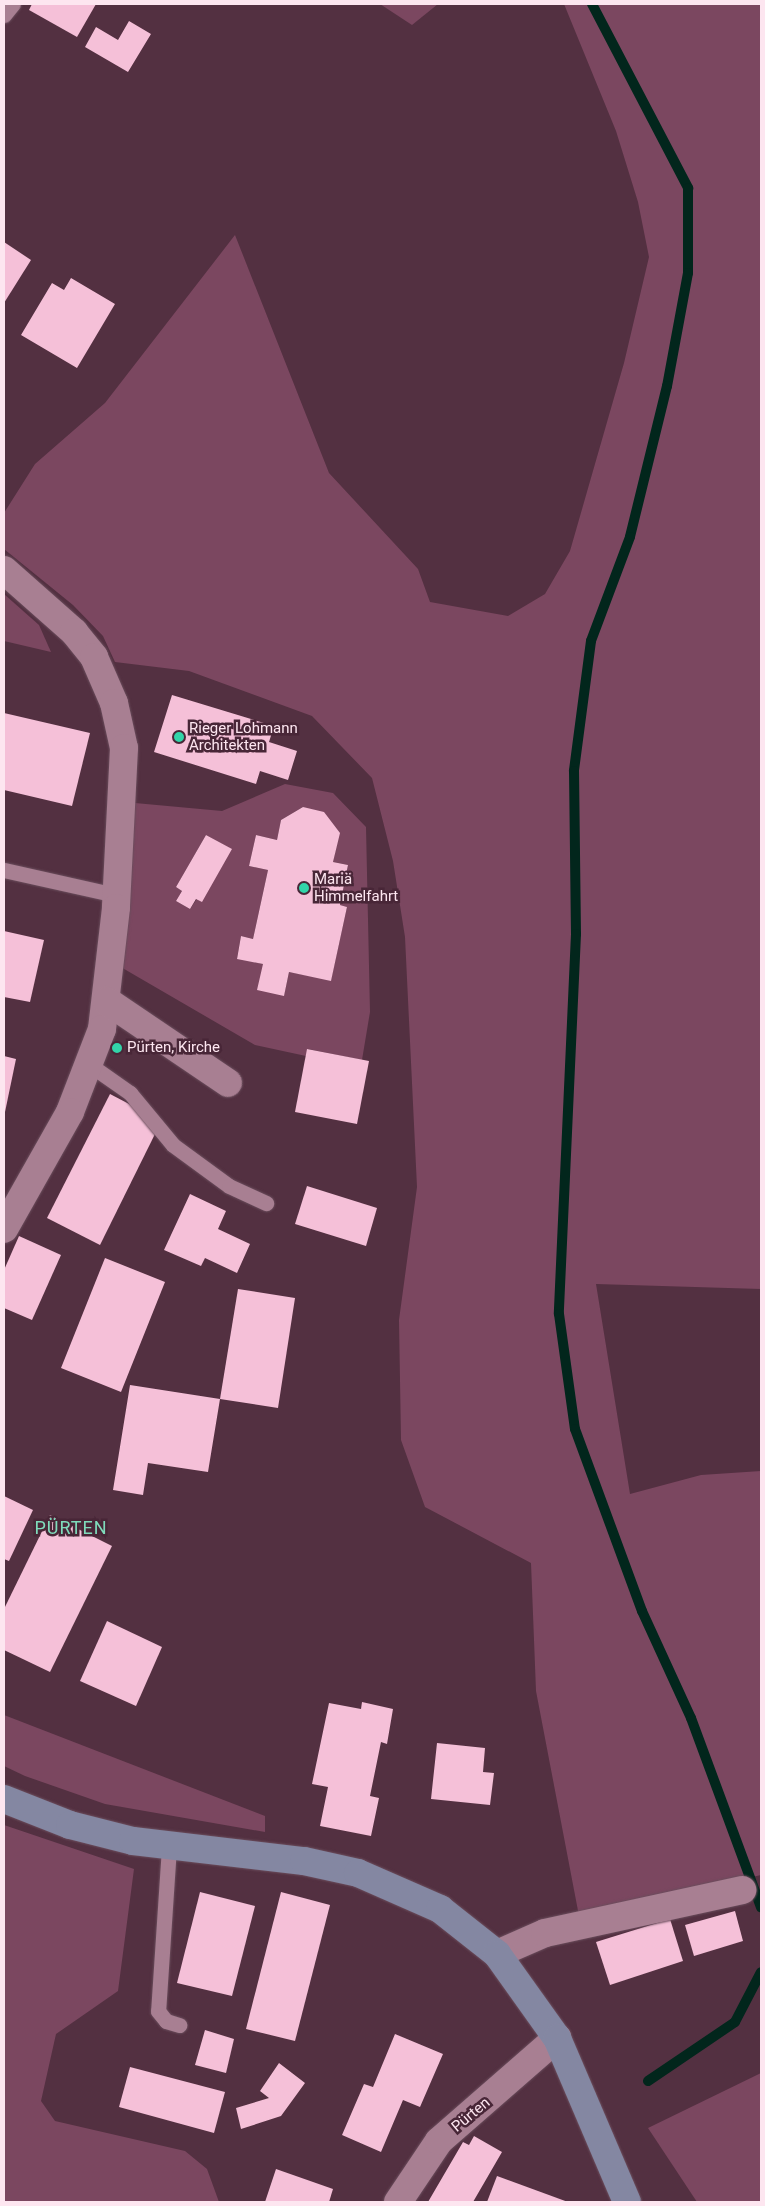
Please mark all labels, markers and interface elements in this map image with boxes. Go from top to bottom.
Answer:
place label: Rieger Lohmann Architekten [189,719,298,754]
marker: Rieger Lohmann Architekten [173,731,185,743]
place label: Mariä Himmelfahrt [314,870,398,905]
marker: Mariä Himmelfahrt [298,882,310,894]
place label: Pürten, Kirche [127,1039,220,1057]
marker: Pürten, Kirche [111,1042,123,1054]
district label: PÜRTEN [34,1517,108,1539]
street label: Pürten [448,2094,494,2136]

